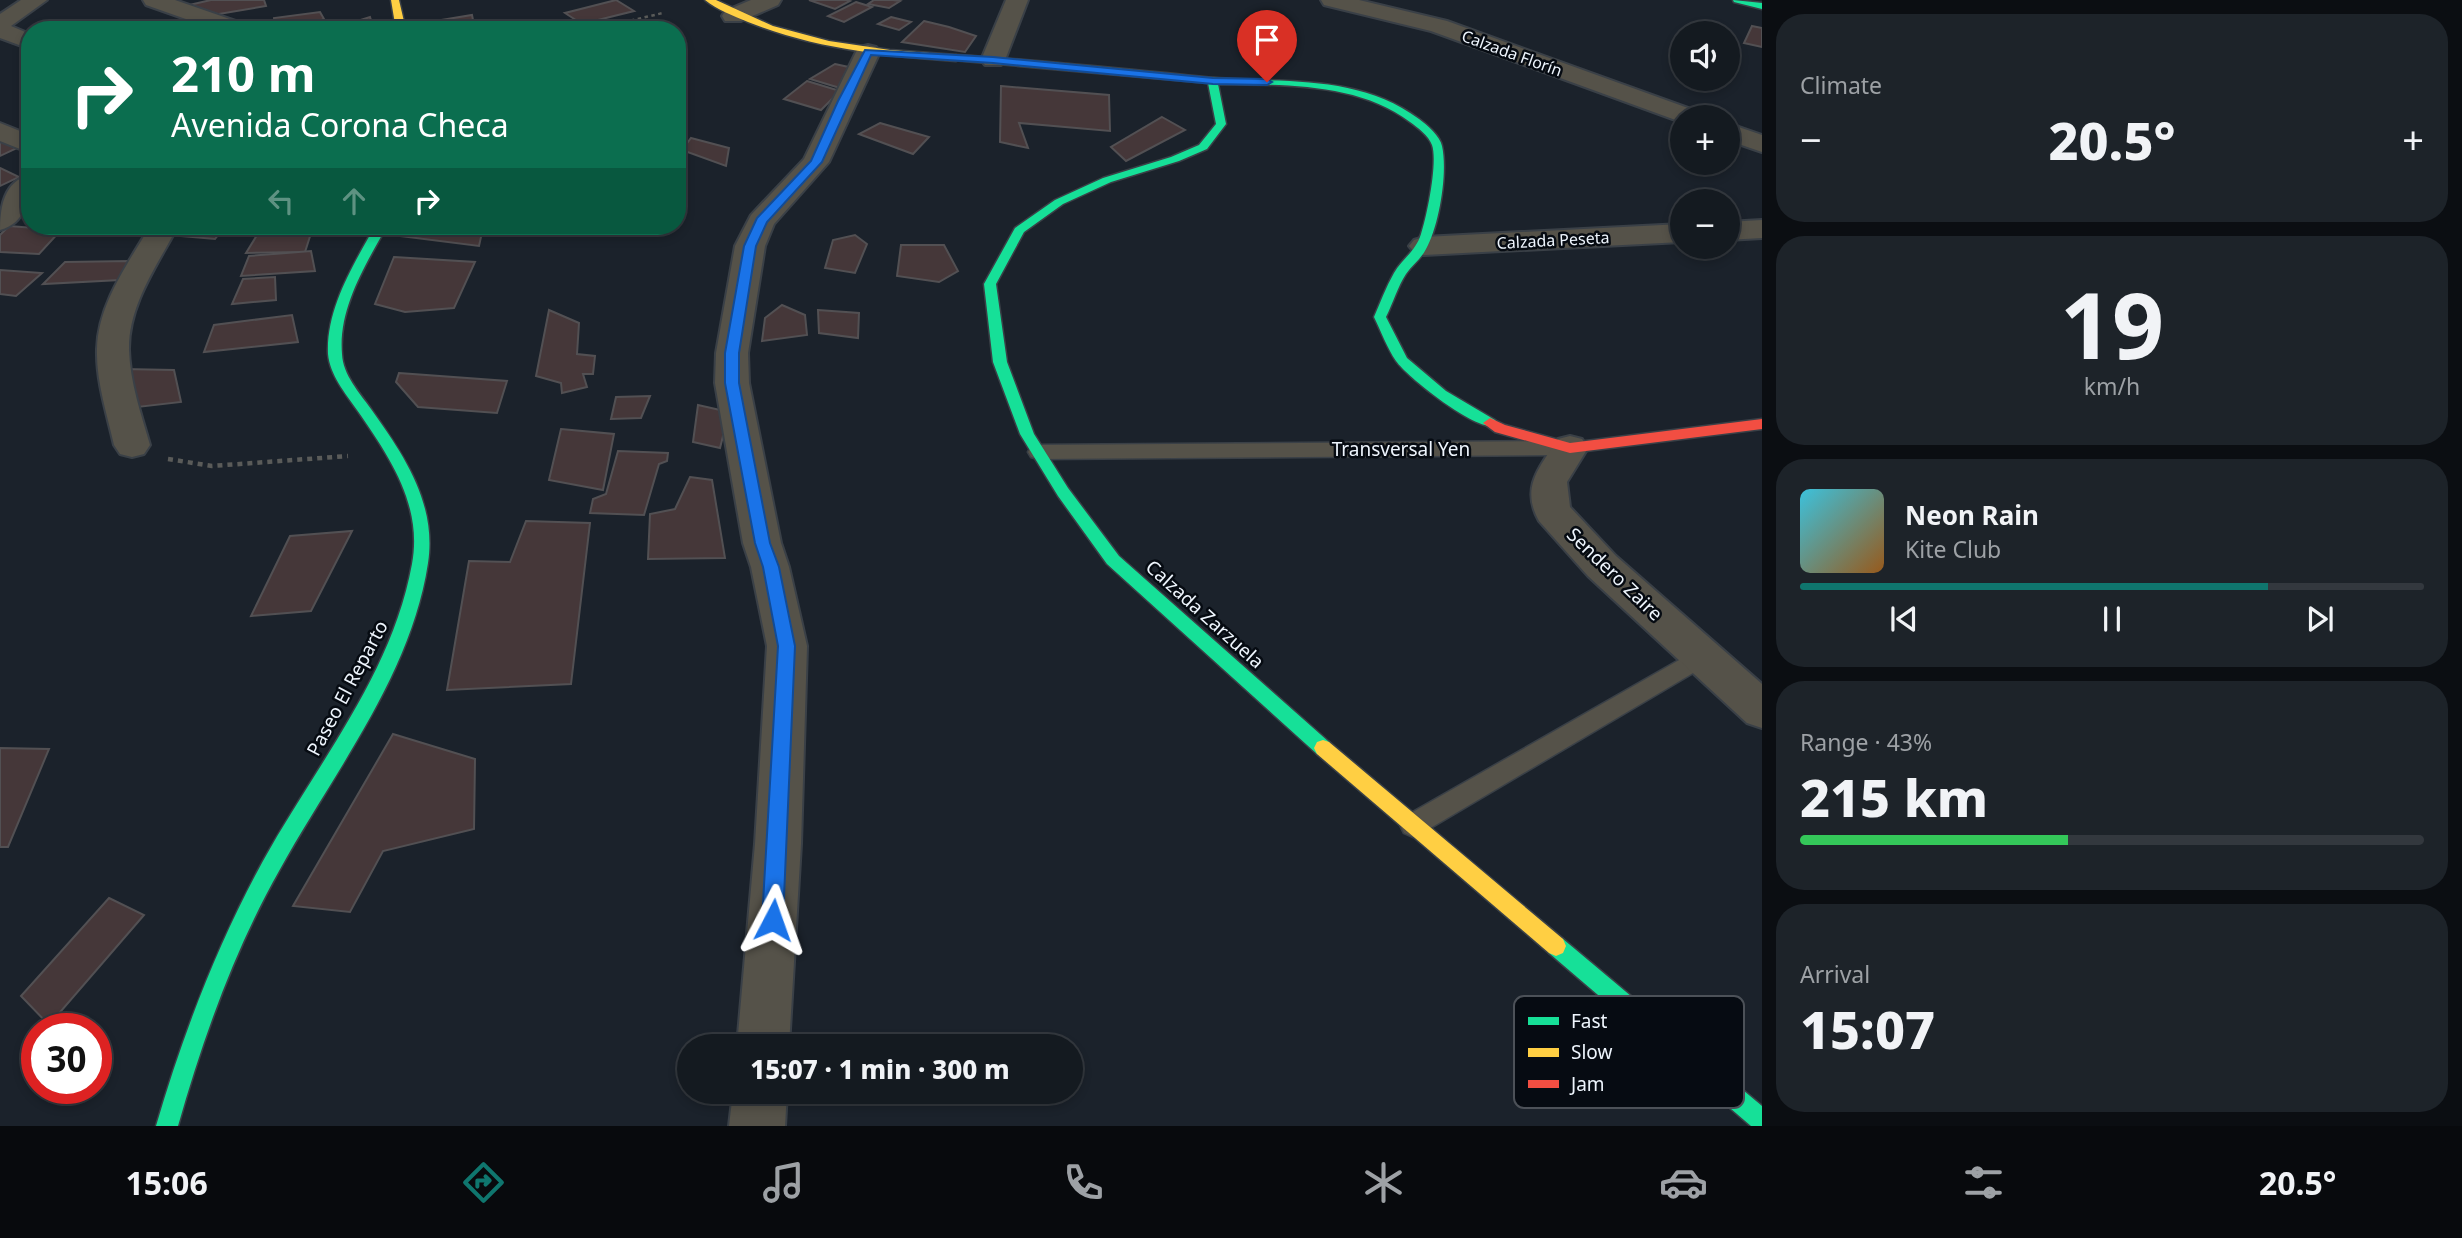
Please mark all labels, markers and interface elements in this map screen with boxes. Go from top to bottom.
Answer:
pin [1237,10,1297,82]
icon: arrive [1248,21,1286,59]
map controls [1670,21,1740,259]
button: sound [1670,21,1740,91]
street label: Calzada Florín [1459,25,1565,81]
text: 210 m [171,40,316,106]
icon: right [56,49,147,140]
text: Climate [1800,69,1882,101]
text: Avenida Corona Checa [171,103,509,146]
text: 20.5° [2049,104,2175,175]
button: + [1670,105,1740,175]
text: − [1800,113,1822,165]
text: + [2402,113,2424,165]
icon: left [262,182,300,220]
icon: ahead [335,182,373,220]
icon: right [408,182,446,220]
button: − [1670,189,1740,259]
street label: Calzada Peseta [1496,226,1610,254]
text: 19 [2060,262,2164,386]
text: km/h [2084,370,2140,402]
street label: Transversal Yen [1332,436,1470,462]
text: Neon Rain [1905,497,2039,533]
street label: Sendero Zaire [1561,522,1669,626]
text: Kite Club [1905,533,2001,565]
street label: Calzada Zarzuela [1140,554,1270,674]
icon: previous [1885,600,1923,638]
icon: pause [2093,600,2131,638]
icon: next [2301,600,2339,638]
street label: Paseo El Reparto [300,616,394,760]
text: Range · 43% [1800,726,1932,758]
text: 215 km [1800,761,1988,832]
position arrow [736,883,810,957]
text: Arrival [1800,958,1870,990]
text: 15:07 [1800,993,1935,1064]
legend [1514,996,1744,1108]
text: Fast [1571,1008,1608,1034]
speed limit sign: 30 [21,1013,112,1104]
text: Slow [1571,1039,1612,1065]
text: 15:07 · 1 min · 300 m [750,1051,1010,1087]
text: Jam [1569,1071,1605,1097]
icon: directions [459,1158,508,1207]
icon: music [759,1158,808,1207]
icon: phone [1059,1158,1108,1207]
icon: climate [1359,1158,1408,1207]
icon: car [1659,1158,1708,1207]
icon: filters [1959,1158,2008,1207]
text: 15:06 [126,1161,208,1204]
text: 20.5° [2259,1161,2336,1204]

